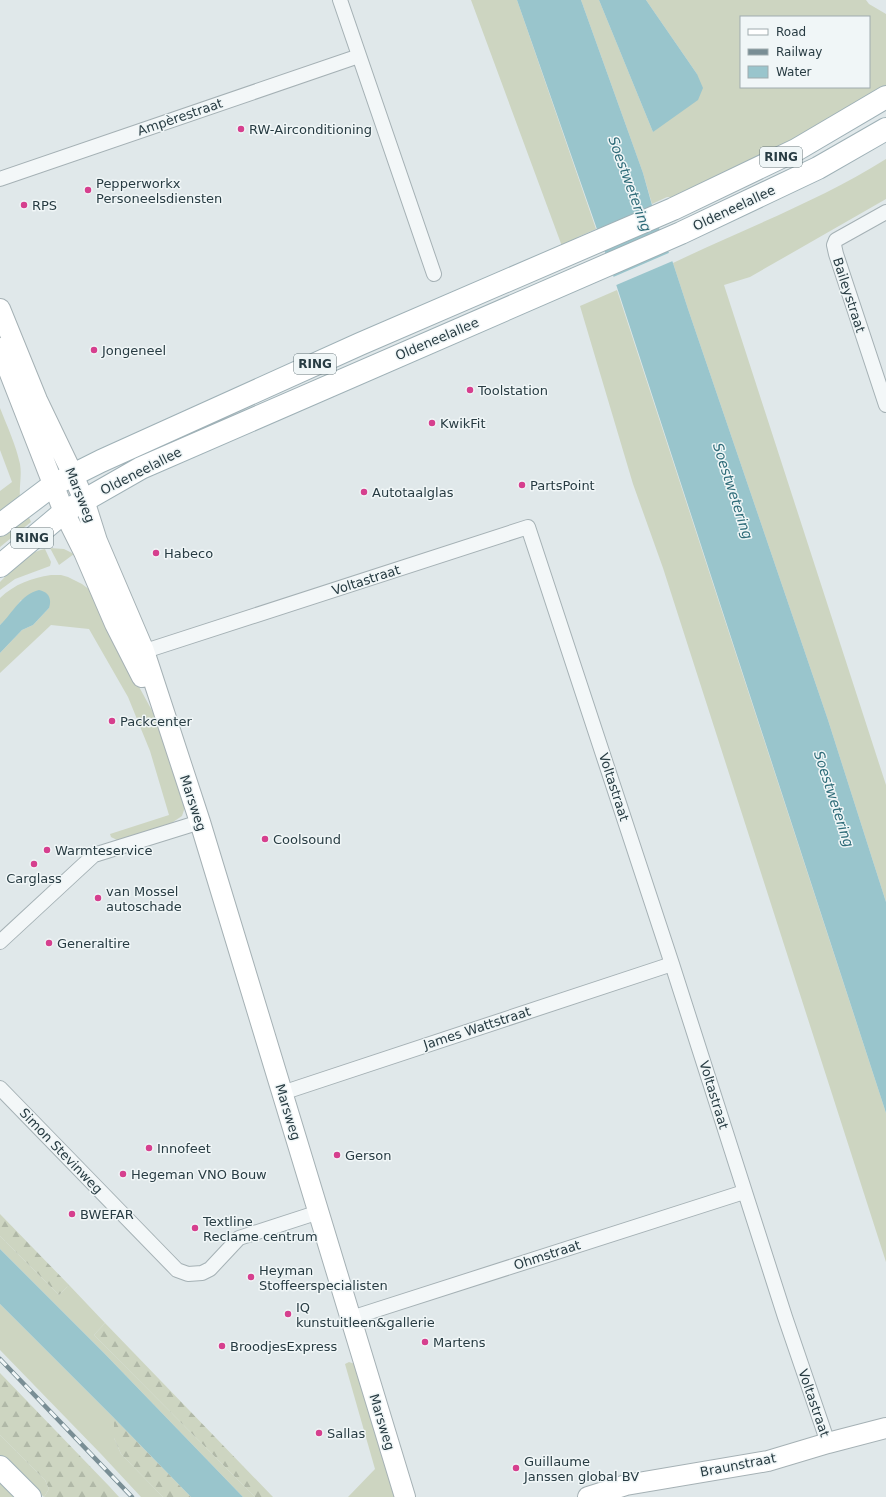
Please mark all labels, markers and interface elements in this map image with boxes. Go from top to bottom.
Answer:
legend [740,16,870,88]
text: Road [776,25,806,39]
text: Railway [776,45,822,59]
text: Water [776,65,812,79]
street label: Ampèrestraat [135,95,225,139]
place label: RW-Airconditioning [249,122,372,137]
marker: RW-Airconditioning [236,124,246,134]
water label: Soestwetering [605,134,655,234]
road number: RING [760,147,802,167]
place label: Pepperworkx Personeelsdiensten [96,176,222,206]
street label: Oldeneelallee [690,182,778,234]
marker: Pepperworkx Personeelsdiensten [83,185,93,195]
place label: RPS [32,198,57,213]
marker: RPS [19,200,29,210]
street label: Baileystraat [830,256,868,334]
street label: Oldeneelallee [393,315,481,363]
place label: Jongeneel [101,343,166,358]
marker: Jongeneel [89,345,99,355]
road number: RING [294,354,336,374]
place label: Toolstation [477,383,548,398]
marker: Toolstation [465,385,475,395]
place label: KwikFit [440,416,486,431]
marker: KwikFit [427,418,437,428]
water label: Soestwetering [710,441,756,541]
street label: Oldeneelallee [98,444,184,498]
street label: Marsweg [62,465,98,525]
place label: PartsPoint [530,478,595,493]
marker: PartsPoint [517,480,527,490]
place label: Autotaalglas [372,485,454,500]
marker: Autotaalglas [359,487,369,497]
road number: RING [11,528,53,548]
place label: Habeco [164,546,213,561]
marker: Habeco [151,548,161,558]
street label: Voltastraat [330,562,402,598]
place label: Packcenter [120,714,192,729]
marker: Packcenter [107,716,117,726]
water label: Soestwetering [811,749,857,849]
street label: Voltastraat [596,751,632,823]
street label: Marsweg [177,773,209,833]
place label: Coolsound [273,832,341,847]
marker: Coolsound [260,834,270,844]
place label: Warmteservice [55,843,152,858]
marker: Warmteservice [42,845,52,855]
marker: Carglass [29,859,39,869]
place label: Carglass [6,871,62,886]
place label: van Mossel autoschade [106,884,182,914]
marker: van Mossel autoschade [93,893,103,903]
place label: Generaltire [57,936,130,951]
marker: Generaltire [44,938,54,948]
street label: James Wattstraat [421,1004,532,1053]
street label: Voltastraat [696,1059,732,1131]
street label: Marsweg [272,1082,304,1142]
street label: Simon Stevinweg [16,1105,106,1197]
place label: Innofeet [157,1141,211,1156]
marker: Innofeet [144,1143,154,1153]
place label: Gerson [345,1148,391,1163]
marker: Gerson [332,1150,342,1160]
place label: Hegeman VNO Bouw [131,1167,267,1182]
marker: Hegeman VNO Bouw [118,1169,128,1179]
place label: BWEFAR [80,1207,134,1222]
marker: BWEFAR [67,1209,77,1219]
place label: Textline Reclame centrum [202,1214,318,1244]
marker: Textline Reclame centrum [190,1223,200,1233]
street label: Ohmstraat [512,1237,582,1273]
place label: Heyman Stoffeerspecialisten [259,1263,388,1293]
marker: Heyman Stoffeerspecialisten [246,1272,256,1282]
place label: IQ kunstuitleen&gallerie [296,1300,435,1330]
marker: IQ kunstuitleen&gallerie [283,1309,293,1319]
place label: Martens [433,1335,486,1350]
marker: Martens [420,1337,430,1347]
place label: BroodjesExpress [230,1339,338,1354]
marker: BroodjesExpress [217,1341,227,1351]
street label: Voltastraat [795,1367,833,1439]
street label: Marsweg [366,1392,398,1452]
place label: Sallas [327,1426,365,1441]
marker: Sallas [314,1428,324,1438]
street label: Braunstraat [699,1450,777,1480]
place label: Guillaume Janssen global BV [523,1454,639,1484]
marker: Guillaume Janssen global BV [511,1463,521,1473]

